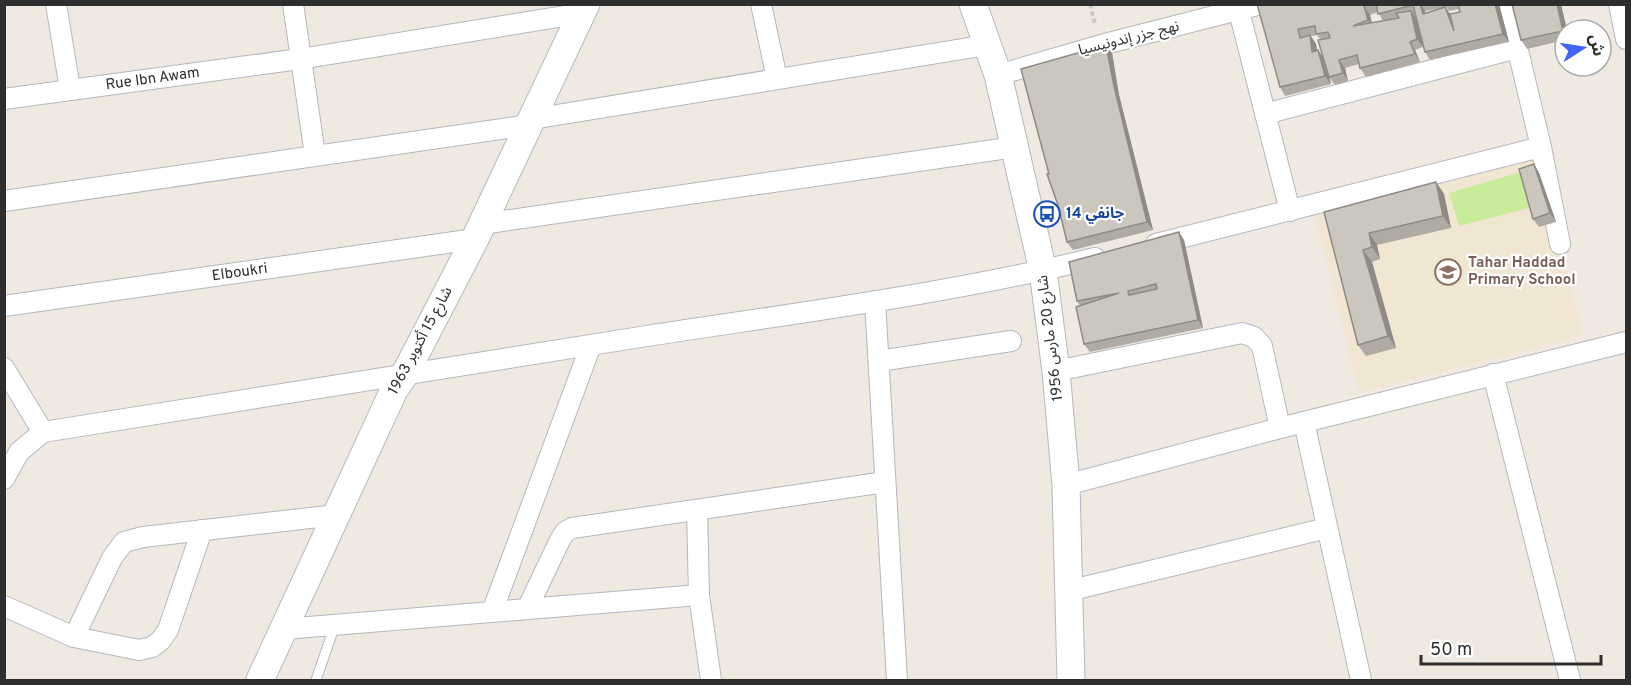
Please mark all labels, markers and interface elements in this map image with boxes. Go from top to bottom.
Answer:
street label: نهج جزر إندونيسيا [1077,17,1182,62]
north arrow [1553,18,1613,78]
text: ش [1584,32,1608,58]
street label: Rue Ibn Awam [104,63,201,95]
bus stop icon: 14 جانفي [1032,199,1062,229]
place label: 14 جانفي [1066,205,1125,224]
place label: Tahar Haddad Primary School [1468,254,1576,290]
school or university icon: Tahar Haddad Primary School [1433,257,1463,287]
street label: Elboukri [211,259,269,286]
street label: شارع 20 مارس 1956 [1034,274,1069,402]
street label: شارع 15 أكتوبر 1963 [384,283,458,399]
scale bar [1421,628,1601,666]
text: 50 m [1430,639,1472,662]

